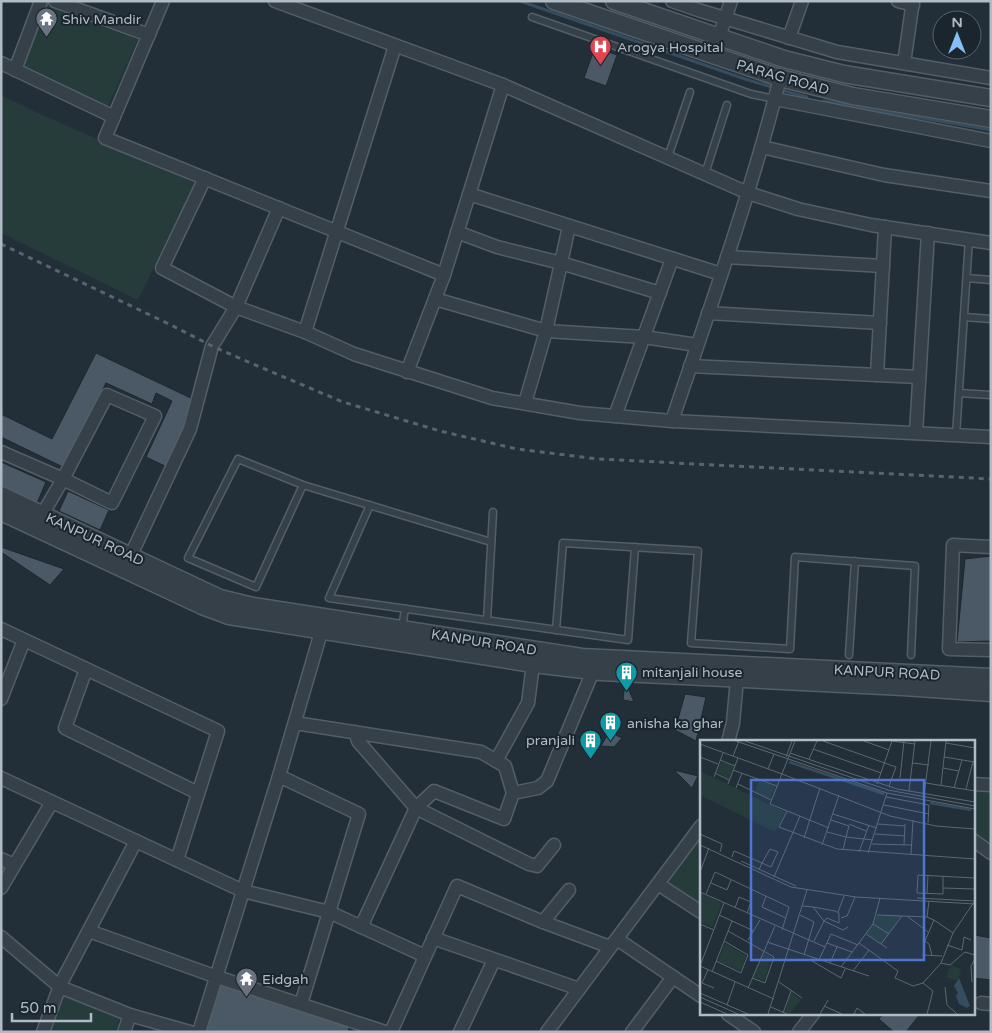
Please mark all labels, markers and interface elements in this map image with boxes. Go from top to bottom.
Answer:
temple icon: Shiv Mandir [34,7,58,38]
north arrow [932,10,982,60]
place label: Shiv Mandir [62,11,142,28]
text: N [951,14,963,31]
hospital icon: Arogya Hospital [589,35,613,66]
place label: Arogya Hospital [617,39,723,56]
street label: PARAG ROAD [734,56,831,99]
street label: KANPUR ROAD [43,509,147,570]
street label: KANPUR ROAD [430,626,538,659]
building icon: mitanjali house [614,660,638,691]
street label: KANPUR ROAD [833,661,941,684]
place label: mitanjali house [642,664,742,681]
building icon: anisha ka ghar [599,711,623,742]
place label: anisha ka ghar [627,715,724,732]
building icon: pranjali [579,728,603,759]
place label: pranjali [526,732,575,749]
inset map [700,740,974,1016]
temple icon: Eidgah [234,967,258,998]
place label: Eidgah [262,971,308,988]
scale bar [12,990,91,1022]
text: 50 m [20,999,57,1017]

